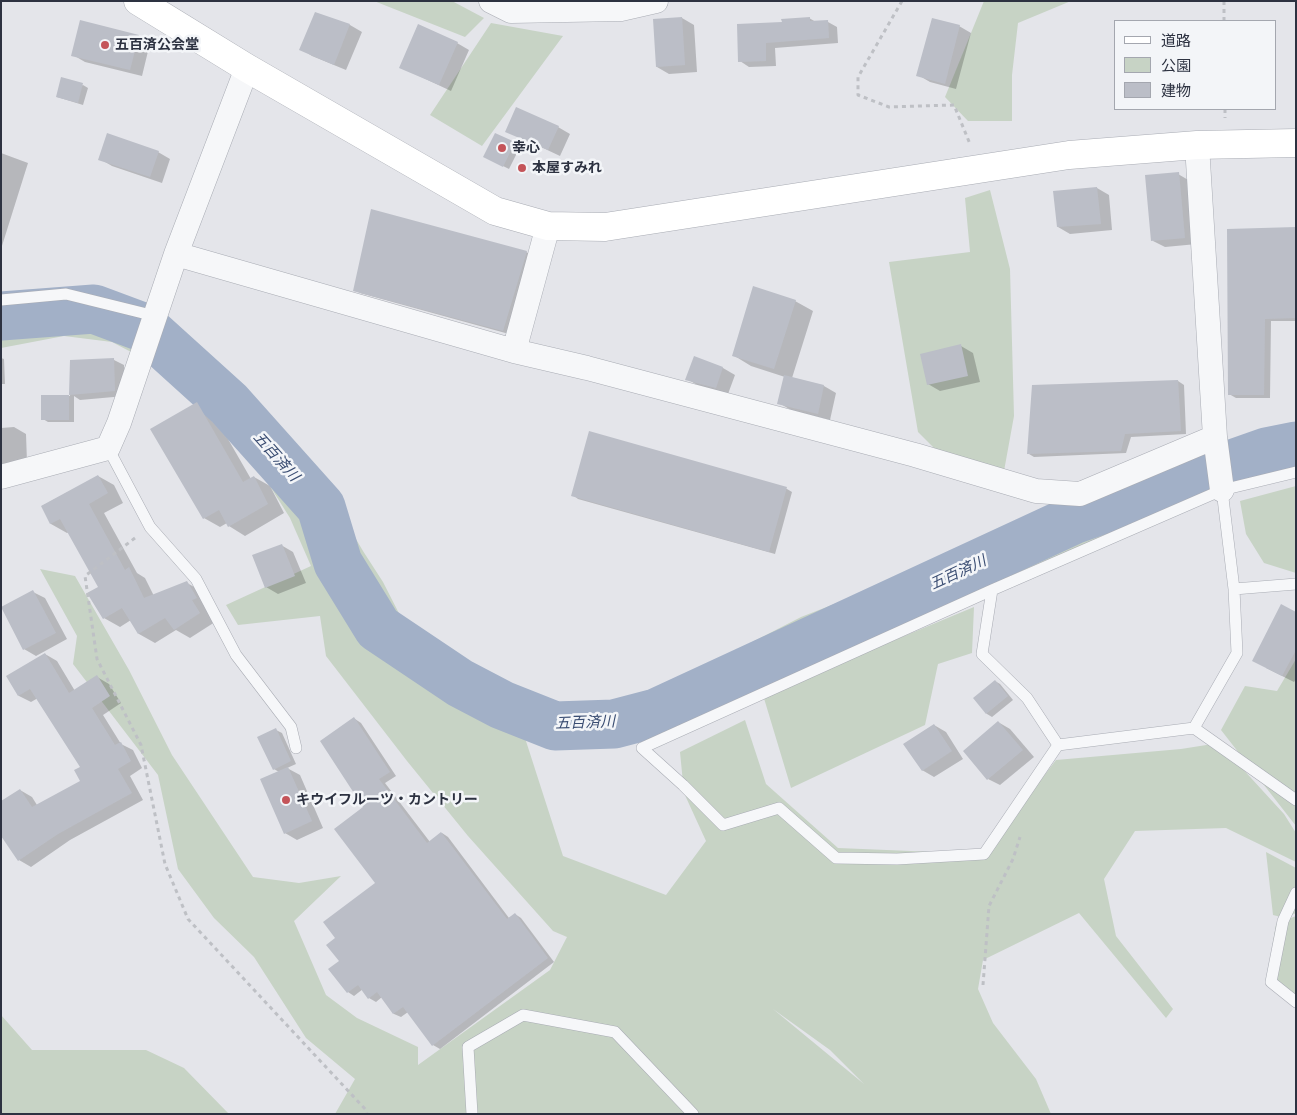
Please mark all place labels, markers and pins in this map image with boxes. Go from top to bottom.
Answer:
place label: 五百済公会堂 [115,37,199,53]
marker: 五百済公会堂 [99,39,111,51]
place label: 幸心 [512,140,540,156]
marker: 幸心 [496,142,508,154]
place label: 本屋すみれ [532,160,602,176]
marker: 本屋すみれ [516,162,528,174]
place label: キウイフルーツ・カントリー [296,792,478,808]
marker: キウイフルーツ・カントリー [280,794,292,806]

